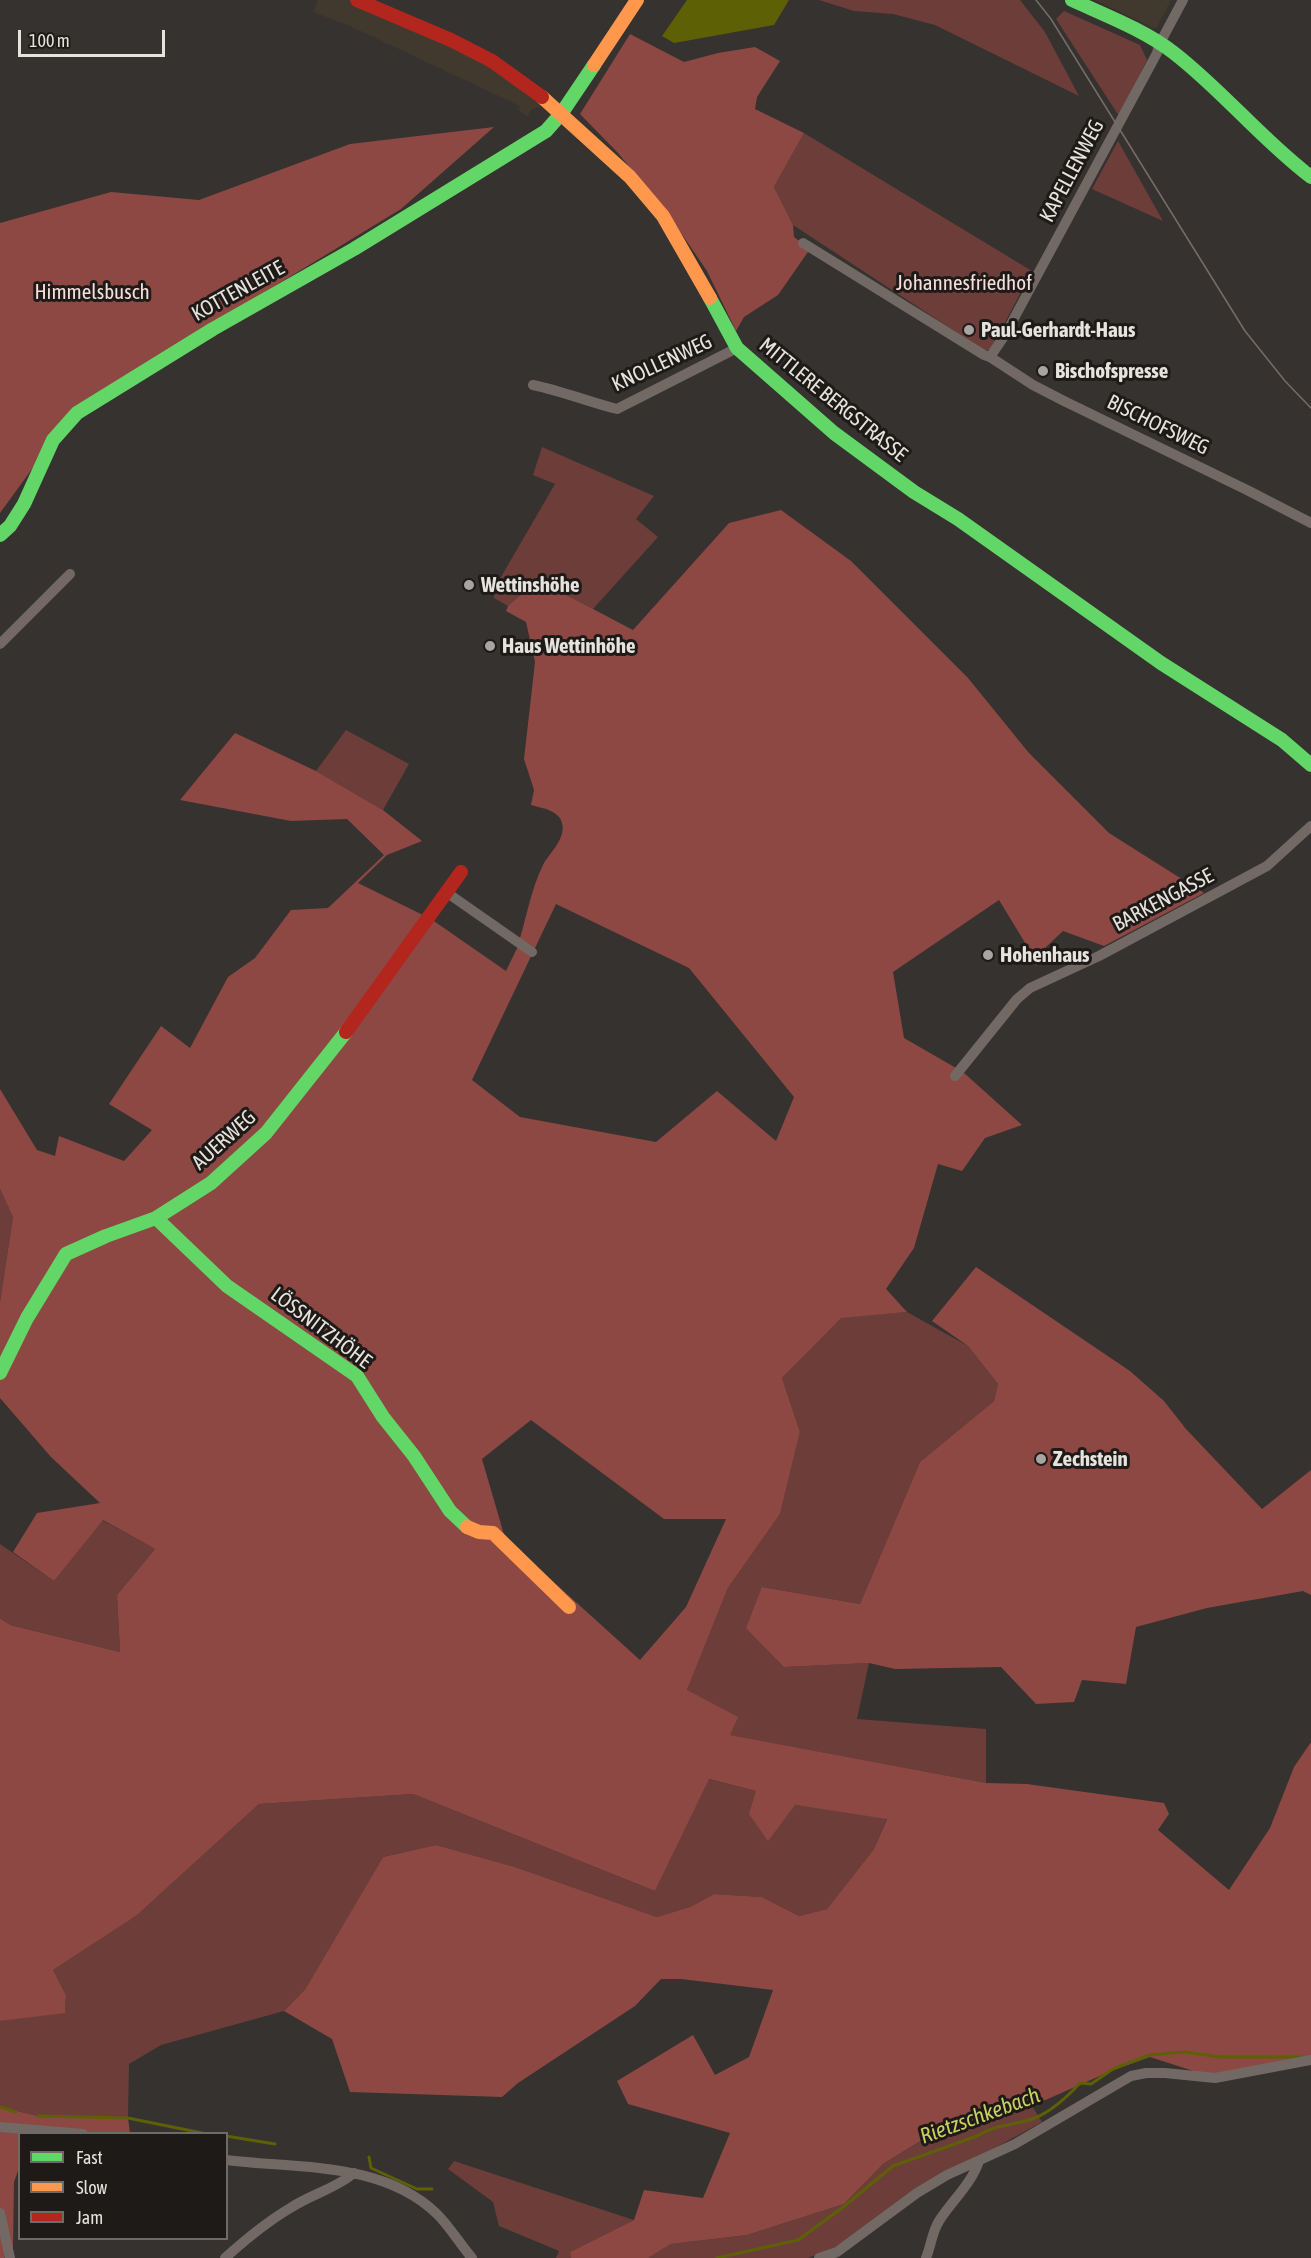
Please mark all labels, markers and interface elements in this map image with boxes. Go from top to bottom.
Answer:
scale bar [21,18,168,56]
text: 100 m [29,30,70,51]
street label: KAPELLENWEG [1034,115,1110,227]
street label: KOTTENLEITE [187,255,289,327]
park label: Johannesfriedhof [896,270,1032,296]
park label: Himmelsbusch [34,279,150,305]
place label: Paul-Gerhardt-Haus [981,317,1135,343]
marker: Paul-Gerhardt-Haus [962,323,976,337]
street label: KNOLLENWEG [608,329,716,397]
street label: MITTLERE BERGSTRASSE [754,333,912,467]
place label: Bischofspresse [1055,358,1168,384]
marker: Bischofspresse [1036,364,1050,378]
street label: BISCHOFSWEG [1103,389,1213,461]
place label: Wettinshöhe [481,572,579,598]
marker: Wettinshöhe [462,578,476,592]
place label: Haus Wettinhöhe [502,633,635,659]
marker: Haus Wettinhöhe [483,639,497,653]
street label: BARKENGASSE [1108,863,1218,937]
place label: Hohenhaus [1000,942,1089,968]
marker: Hohenhaus [981,948,995,962]
street label: AUERWEG [187,1105,261,1175]
street label: LÖSSNITZHÖHE [266,1282,376,1374]
place label: Zechstein [1053,1446,1128,1472]
marker: Zechstein [1034,1452,1048,1466]
water label: Rietzschkebach [916,2082,1044,2150]
legend [18,2132,228,2240]
text: Fast [76,2147,103,2168]
text: Slow [76,2177,107,2198]
text: Jam [76,2207,103,2228]

